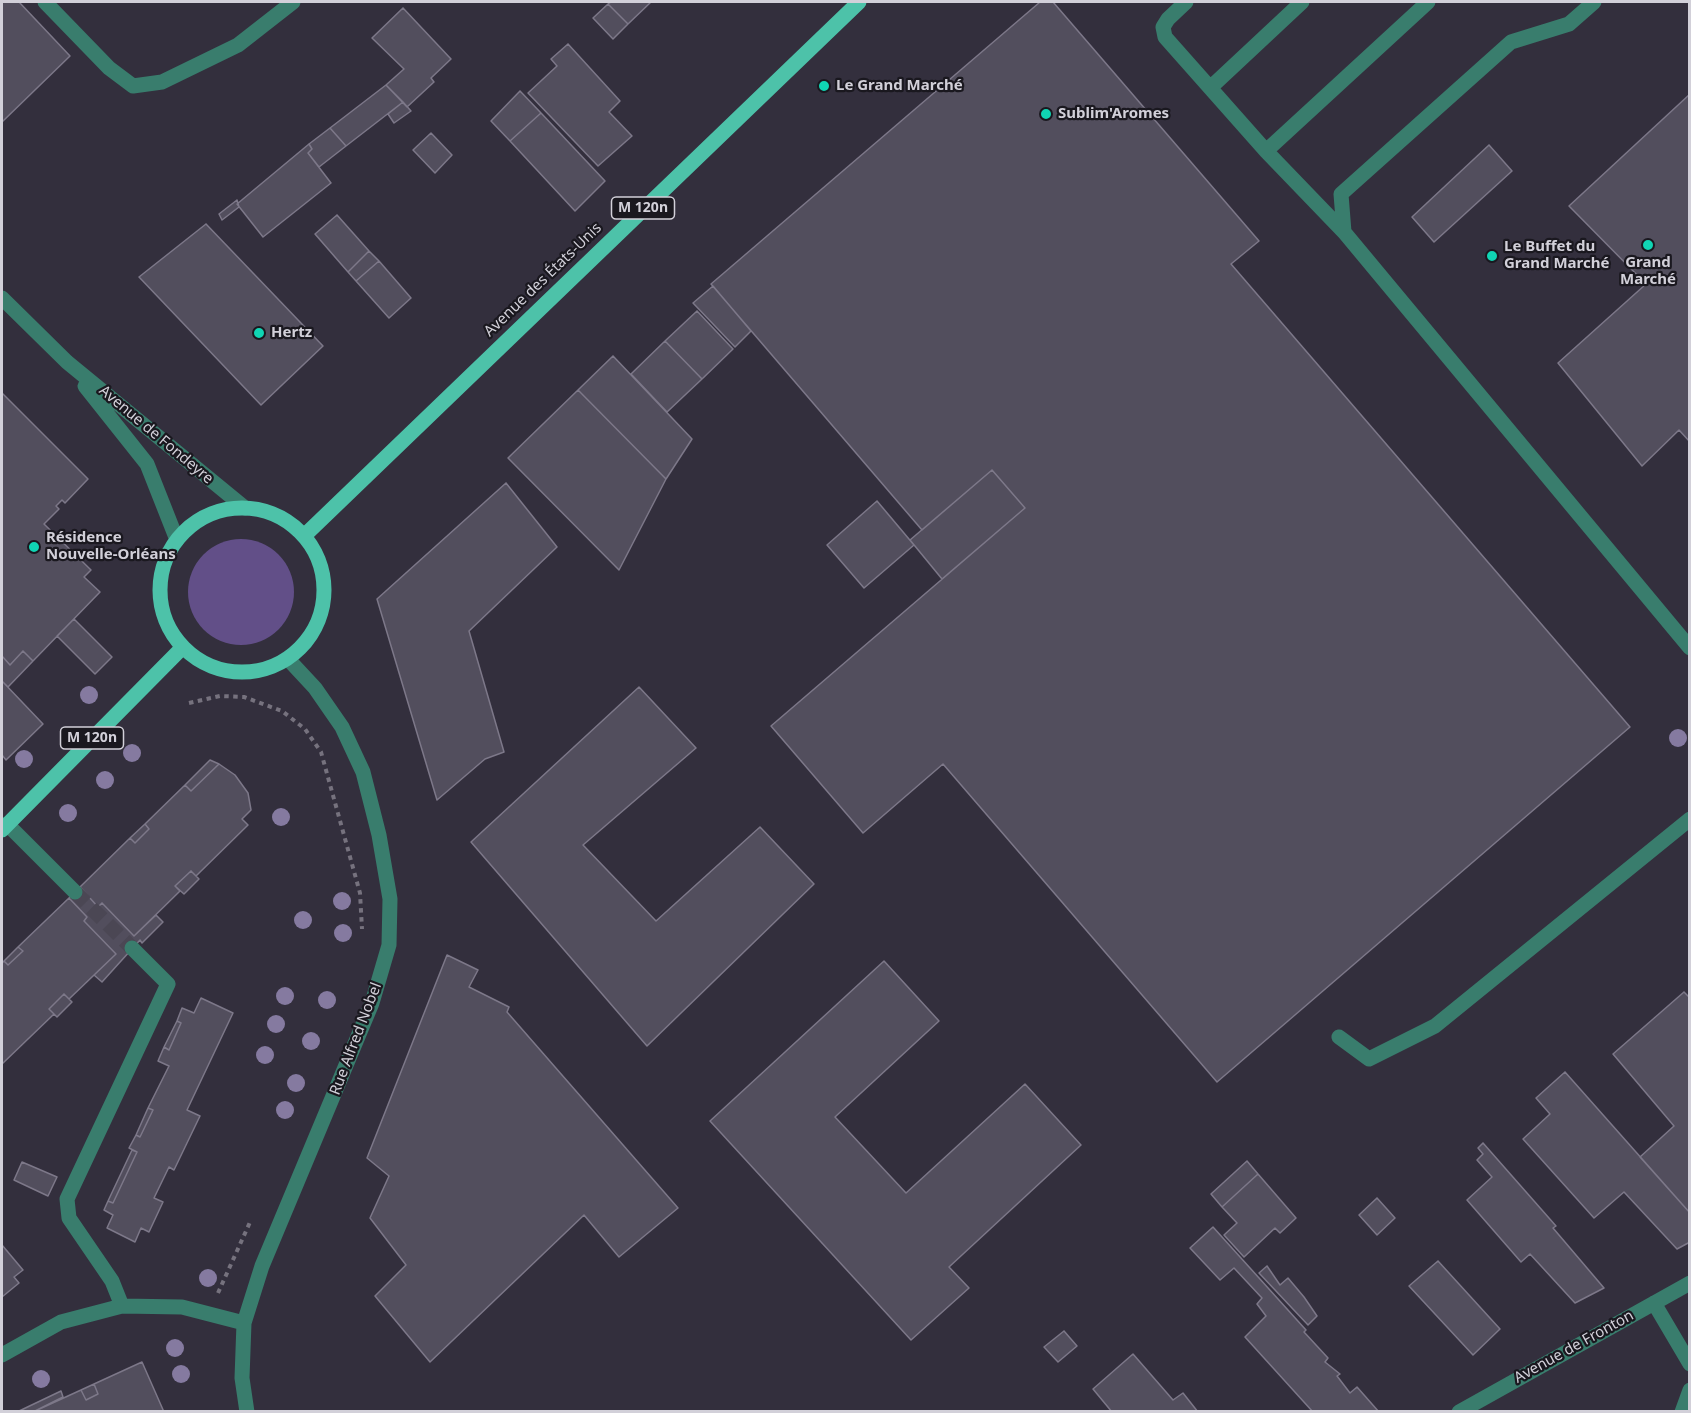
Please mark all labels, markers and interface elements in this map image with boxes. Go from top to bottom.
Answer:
place label: Le Grand Marché [836,77,963,95]
marker: Le Grand Marché [817,79,831,93]
place label: Sublim'Aromes [1058,105,1169,123]
marker: Sublim'Aromes [1039,107,1053,121]
road number: M 120n [612,197,674,219]
street label: Avenue des États-Unis [481,219,605,341]
place label: Le Buffet du Grand Marché [1504,238,1609,273]
marker: Grand Marché [1641,238,1655,252]
marker: Le Buffet du Grand Marché [1485,249,1499,263]
place label: Grand Marché [1620,254,1676,289]
place label: Hertz [271,324,312,342]
marker: Hertz [252,326,266,340]
street label: Avenue de Fondeyre [95,382,217,488]
place label: Résidence Nouvelle-Orléans [46,529,176,564]
marker: Résidence Nouvelle-Orléans [27,540,41,554]
road number: M 120n [60,727,124,749]
street label: Rue Alfred Nobel [326,980,386,1098]
street label: Avenue de Fronton [1511,1307,1637,1387]

